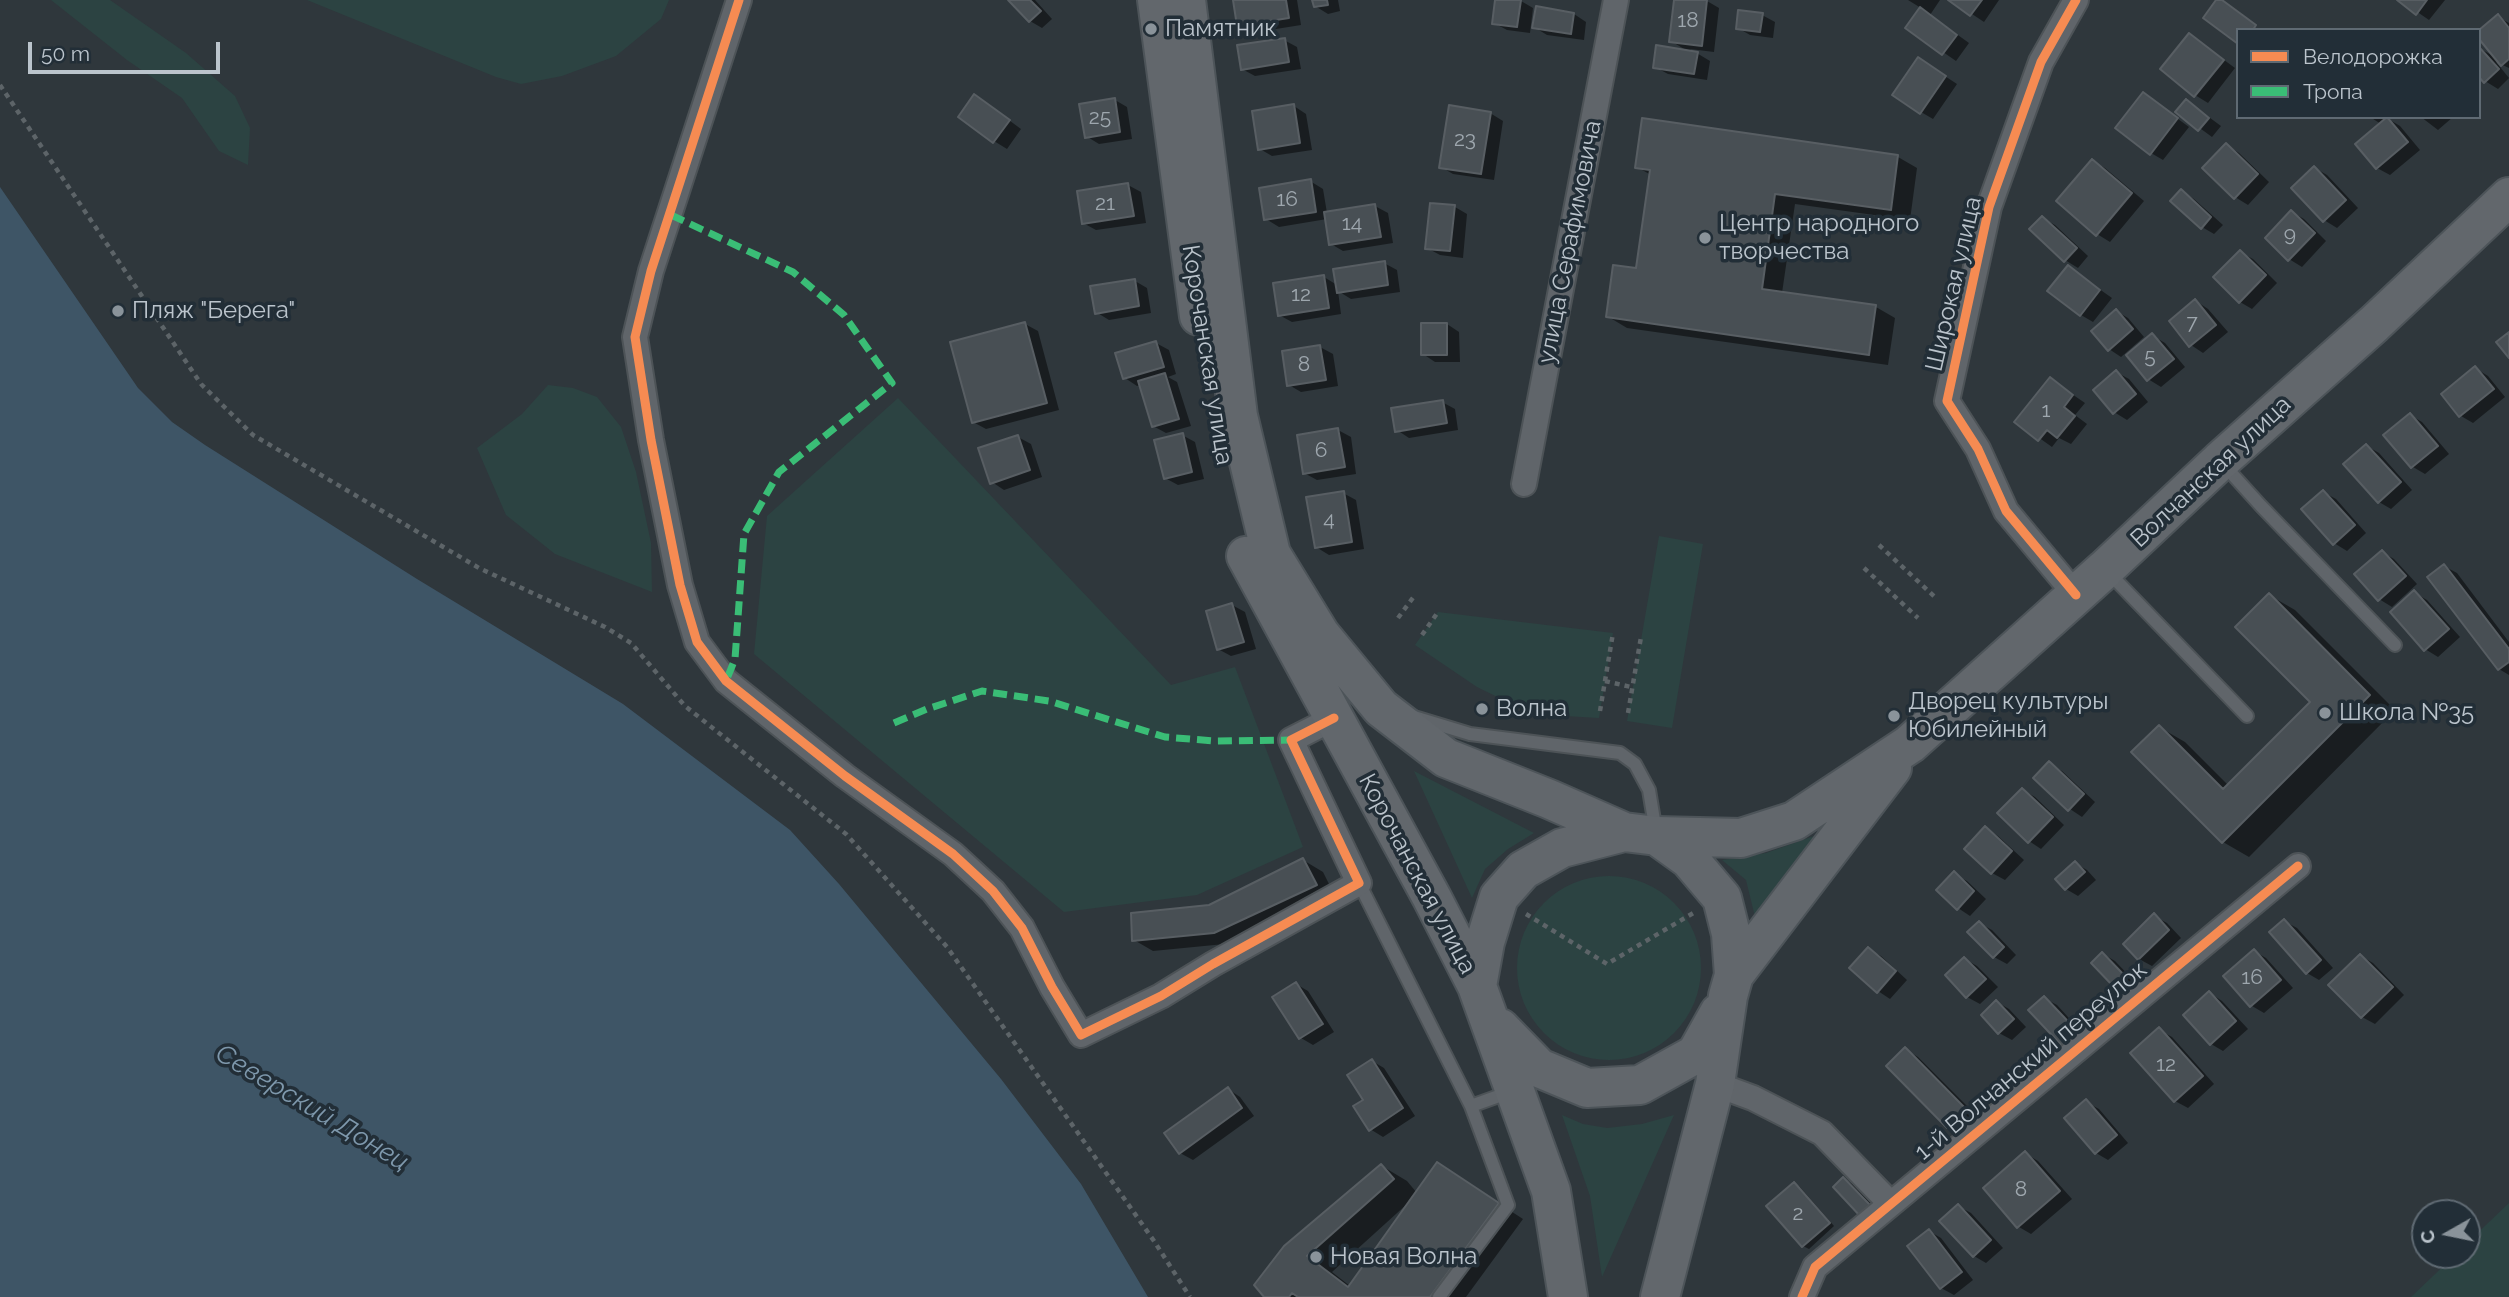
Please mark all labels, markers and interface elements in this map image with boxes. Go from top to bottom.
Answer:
house number: 18 [1677,8,1699,34]
place label: Памятник [1165,15,1277,43]
marker: Памятник [1143,21,1159,37]
scale bar [32,28,224,72]
legend [2236,28,2481,119]
text: 50 m [41,41,90,66]
text: Велодорожка [2303,44,2443,69]
text: Тропа [2303,79,2363,104]
house number: 25 [1089,105,1111,131]
street label: улица Серафимовича [1532,118,1608,366]
house number: 23 [1454,127,1476,153]
house number: 16 [1276,187,1298,213]
house number: 21 [1095,191,1115,217]
street label: Широкая улица [1920,194,1988,374]
place label: Центр народного творчества [1719,210,1919,266]
house number: 14 [1342,211,1362,237]
house number: 9 [2284,222,2296,248]
marker: Центр народного творчества [1697,230,1713,246]
street label: Корочанская улица [1175,243,1239,467]
house number: 12 [1291,282,1311,308]
place label: Пляж "Берега" [132,297,295,325]
marker: Пляж "Берега" [110,303,126,319]
house number: 7 [2186,310,2198,336]
house number: 5 [2144,344,2156,370]
house number: 8 [1298,352,1310,378]
street label: Волчанская улица [2125,390,2297,554]
house number: 1 [2042,398,2050,424]
house number: 6 [1315,438,1327,464]
house number: 4 [1323,507,1335,533]
place label: Дворец культуры Юбилейный [1908,688,2108,744]
place label: Волна [1496,695,1567,723]
place label: Школа №35 [2339,699,2474,727]
marker: Волна [1474,701,1490,717]
marker: Школа №35 [2317,705,2333,721]
marker: Дворец культуры Юбилейный [1886,708,1902,724]
street label: Корочанская улица [1352,769,1482,979]
street label: 1-й Волчанский переулок [1909,956,2153,1166]
house number: 16 [2241,965,2263,991]
water label: Северский Донец [210,1038,414,1178]
house number: 12 [2156,1052,2176,1078]
house number: 8 [2015,1177,2027,1203]
north arrow [2411,1199,2481,1269]
house number: 2 [1793,1201,1803,1227]
text: С [2415,1229,2439,1245]
place label: Новая Волна [1330,1243,1477,1271]
marker: Новая Волна [1308,1249,1324,1265]

